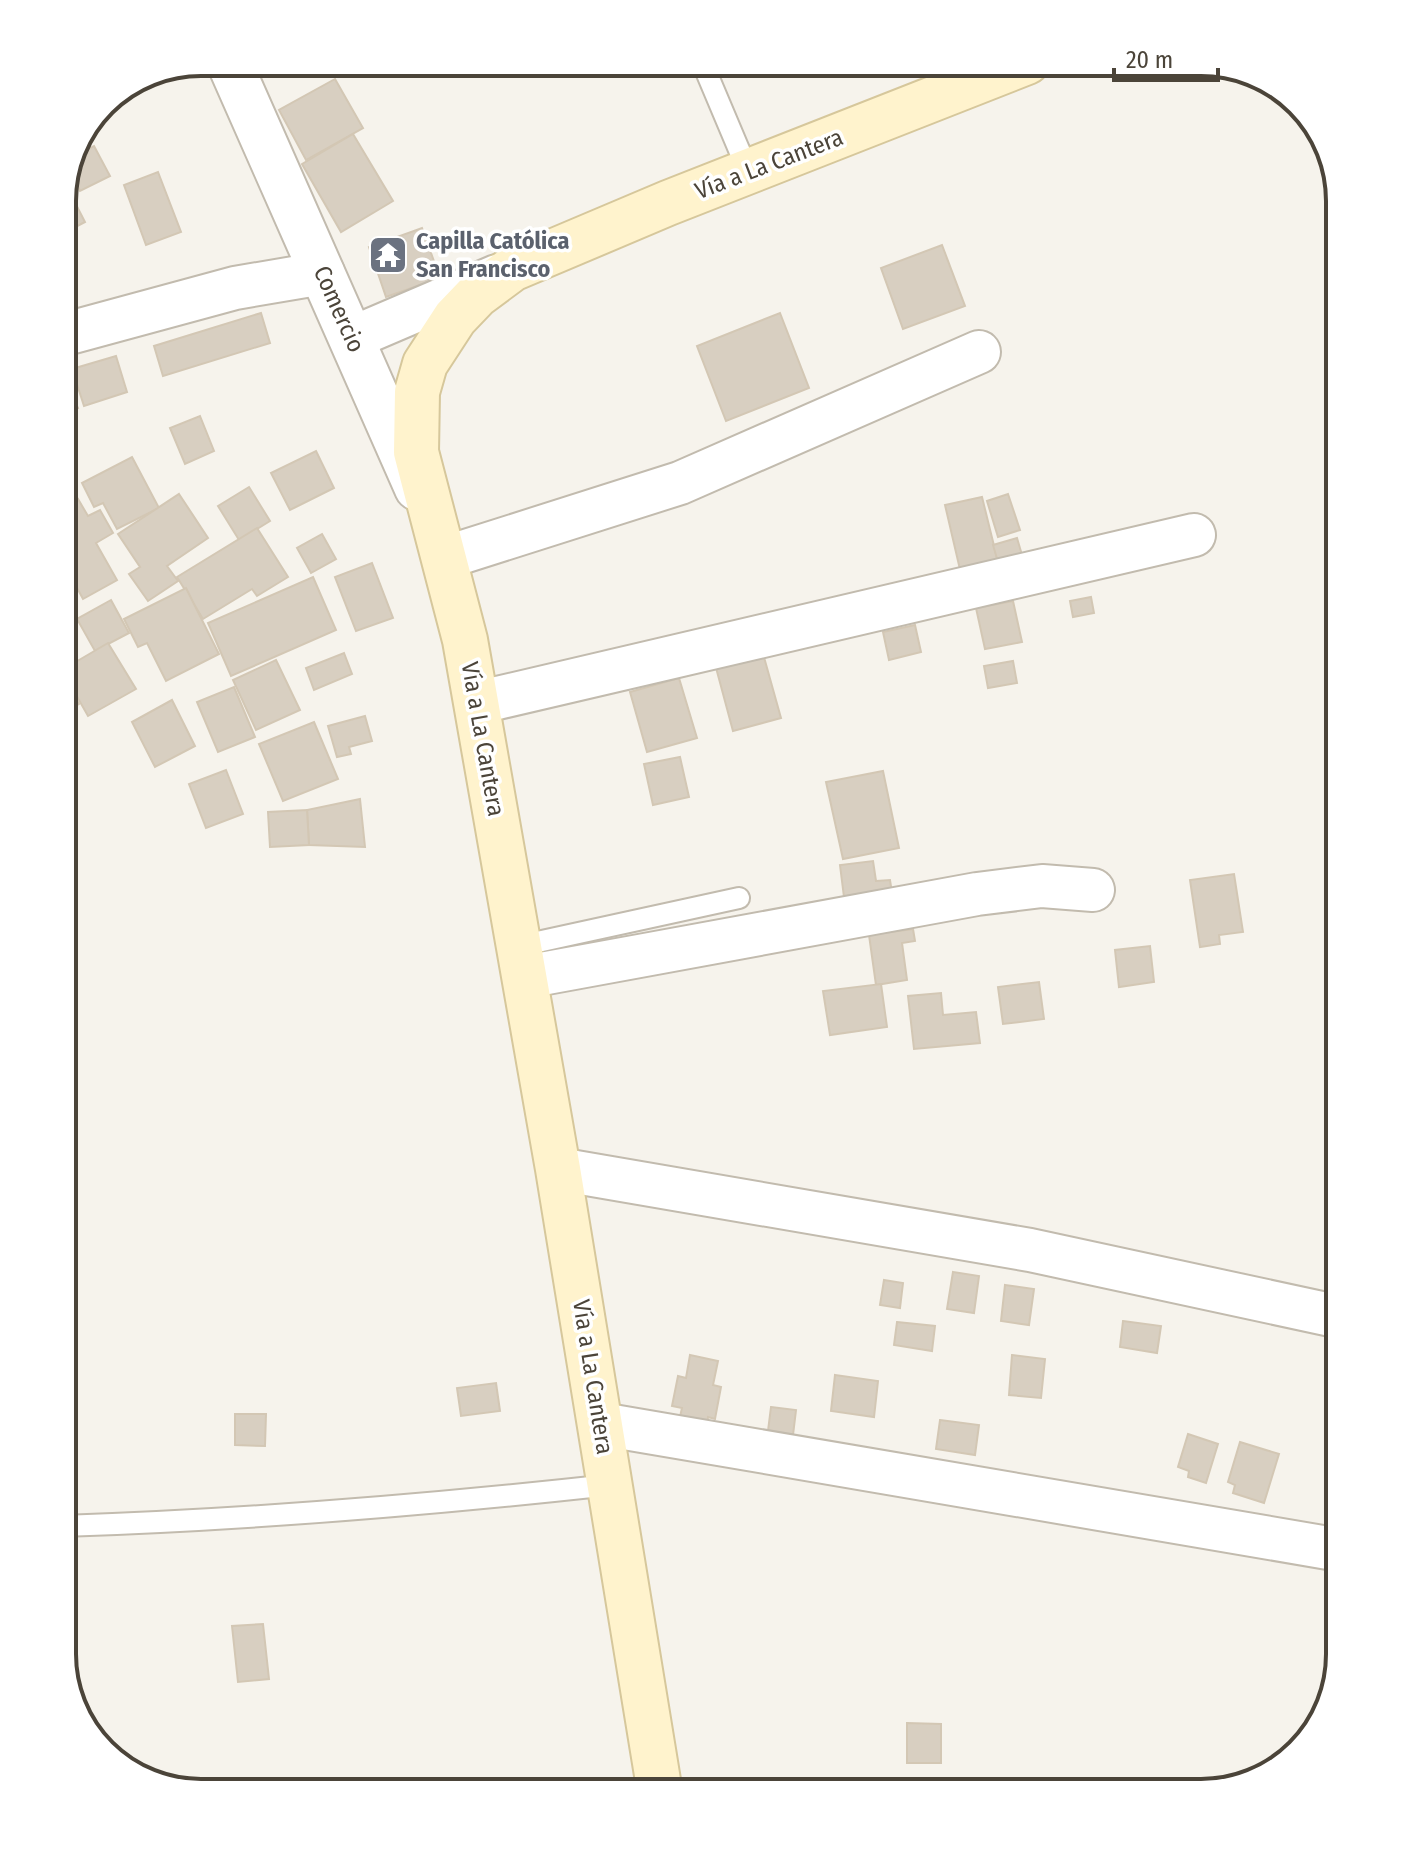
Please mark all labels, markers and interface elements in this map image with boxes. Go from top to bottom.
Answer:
scale bar [1114,32,1218,82]
text: 20 m [1126,46,1173,74]
street label: Vía a La Cantera [691,123,847,205]
place label: Capilla Católica San Francisco [416,227,570,283]
temple icon: Capilla Católica San Francisco [367,234,409,276]
street label: Comercio [308,262,370,356]
street label: Vía a La Cantera [456,660,510,818]
street label: Vía a La Cantera [567,1298,619,1456]

